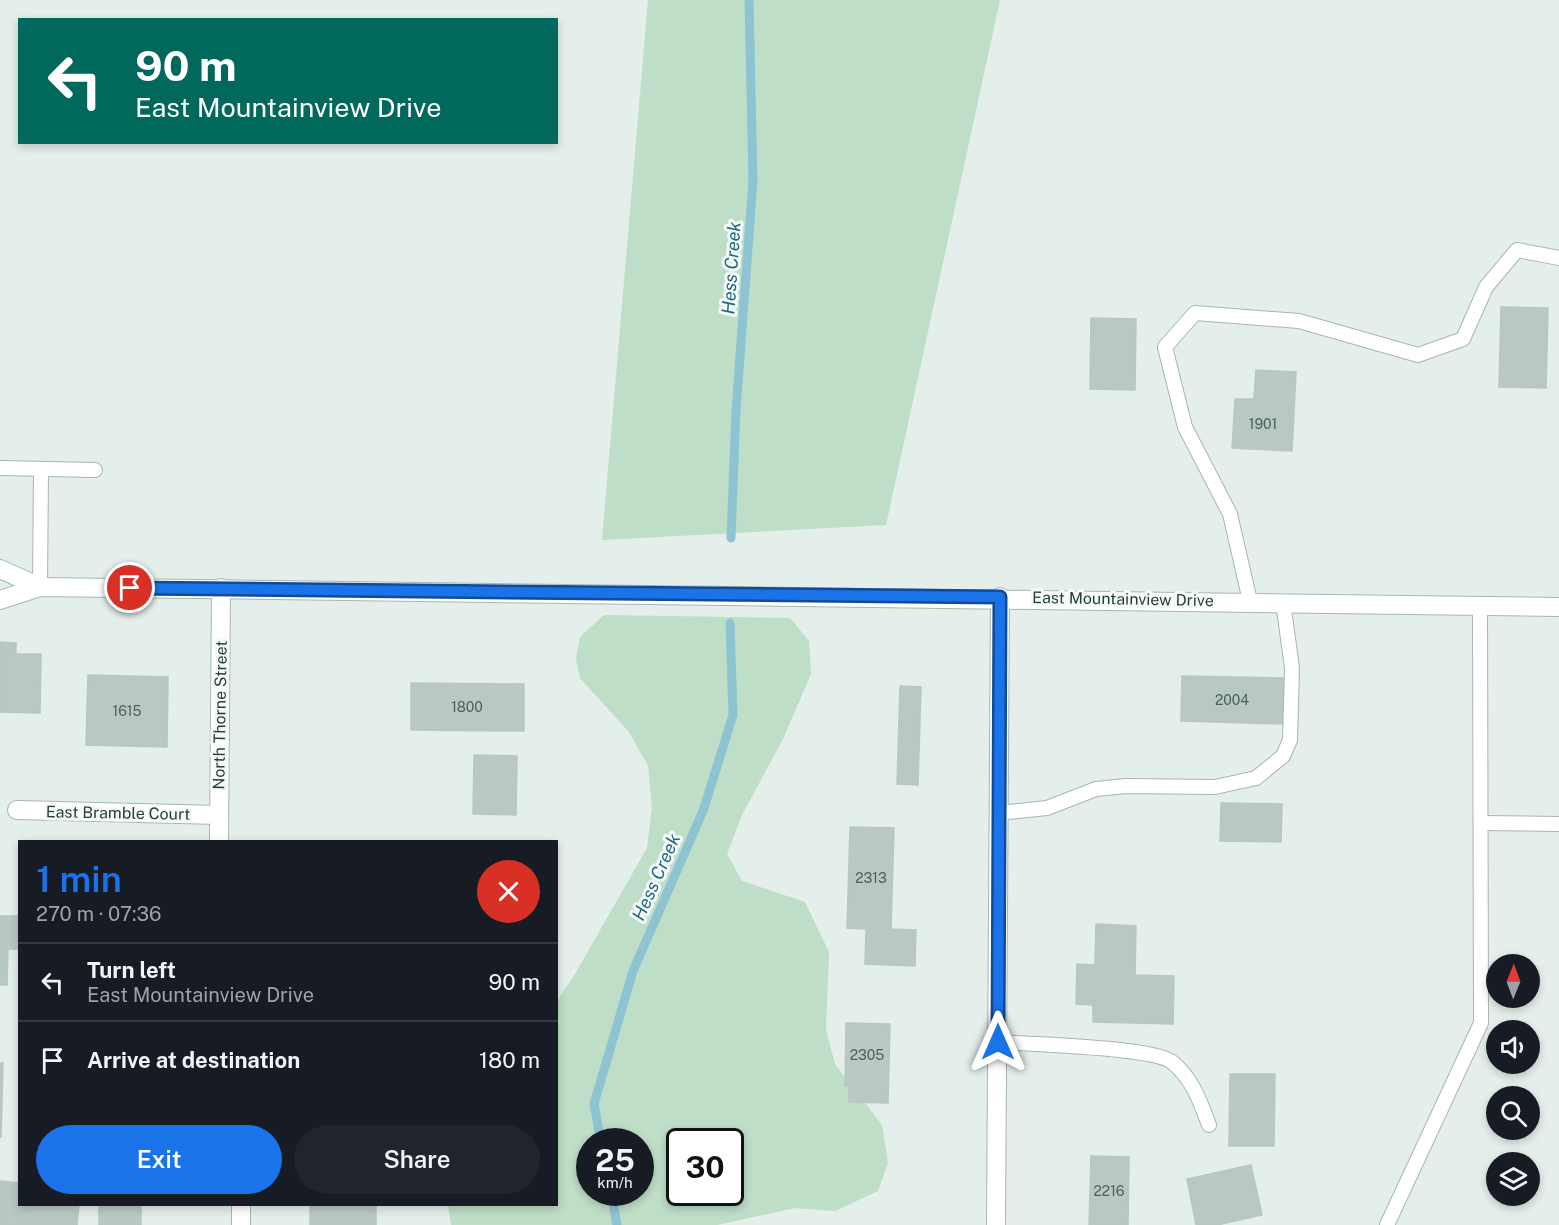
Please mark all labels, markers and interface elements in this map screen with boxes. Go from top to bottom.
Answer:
text: 90 m [135,41,237,90]
icon: left [36,42,114,120]
text: East Mountainview Drive [135,91,441,123]
water label: Hess Creek [717,221,745,315]
house number: 1901 [1249,416,1277,432]
pin [104,562,155,613]
icon: arrive [113,571,146,604]
street label: East Mountainview Drive [1032,588,1214,610]
street label: North Thorne Street [209,640,231,790]
house number: 2004 [1215,692,1249,708]
house number: 1800 [451,699,483,715]
house number: 1615 [112,703,142,719]
street label: East Bramble Court [46,802,190,824]
water label: Hess Creek [628,830,685,924]
text: 1 min [36,858,122,900]
button: close [477,860,540,923]
house number: 2313 [855,870,887,886]
text: 270 m · 07:36 [36,902,161,926]
north arrow [1486,954,1540,1008]
map controls [1486,954,1540,1206]
text: Turn left [87,957,176,983]
icon: left [36,966,69,999]
text: 90 m [489,969,540,995]
text: East Mountainview Drive [87,983,314,1007]
position arrow [966,1010,1030,1074]
button: sound [1486,1020,1540,1074]
icon: arrive [36,1044,69,1077]
text: Arrive at destination [87,1047,300,1073]
text: 180 m [479,1047,540,1073]
house number: 2305 [850,1047,884,1063]
button: search [1486,1086,1540,1140]
button: Exit [36,1125,282,1194]
button: Share [294,1125,540,1194]
speed limit sign: 30 [666,1128,744,1206]
text: 25 [595,1142,635,1178]
button: layers [1486,1152,1540,1206]
text: km/h [597,1174,633,1191]
house number: 2216 [1093,1183,1125,1199]

